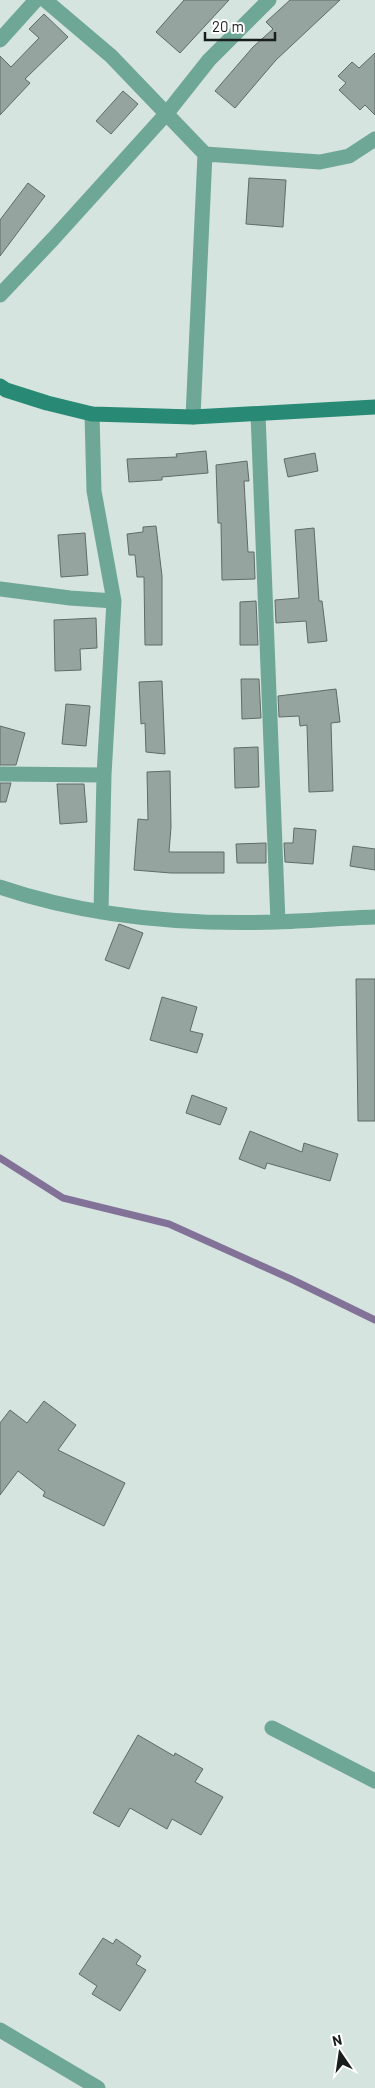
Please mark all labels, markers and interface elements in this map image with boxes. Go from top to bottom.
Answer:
scale bar [205,10,275,42]
text: 20 m [212,17,244,35]
north arrow [315,2028,365,2078]
text: N [331,2031,343,2049]

